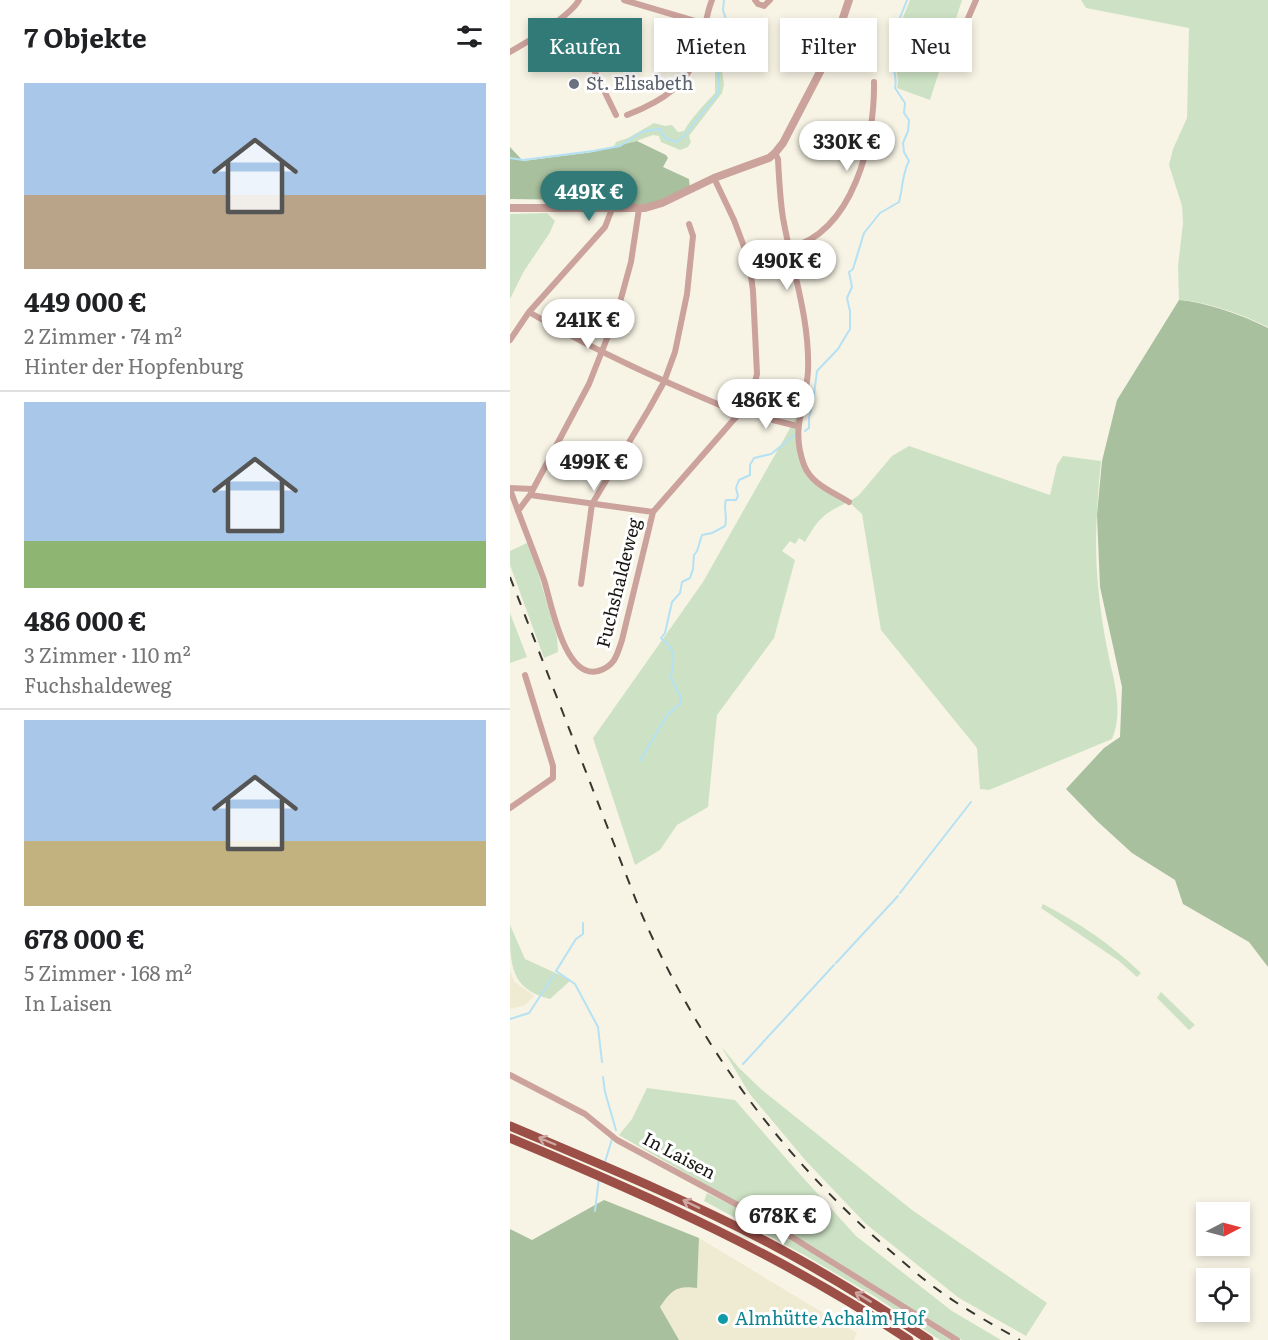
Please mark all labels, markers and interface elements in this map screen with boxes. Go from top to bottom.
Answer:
text: 7 Objekte [24,17,147,56]
chip: Kaufen [528,18,642,72]
chip: Mieten [654,18,768,72]
chip: Filter [780,18,877,72]
chip: Neu [889,18,972,72]
icon: filters [453,20,486,53]
place label: St. Elisabeth [586,69,693,96]
marker: St. Elisabeth [567,77,581,91]
pin: 330K € [798,121,896,172]
icon: home [201,122,309,230]
text: 330K € [813,125,881,155]
pin: 449K € [540,171,638,222]
text: 449K € [554,175,624,205]
pin: 490K € [738,240,836,291]
text: 490K € [752,244,822,274]
text: 449 000 € [24,281,147,320]
pin: 241K € [539,299,637,350]
text: 241K € [556,303,620,333]
text: 2 Zimmer · 74 m² [24,320,182,350]
text: Hinter der Hopfenburg [24,350,244,380]
pin: 486K € [717,379,815,430]
text: 486K € [731,383,801,413]
icon: home [201,441,309,549]
pin: 499K € [545,441,643,492]
text: 499K € [560,445,628,475]
street label: Fuchshaldeweg [588,514,647,650]
text: 486 000 € [24,600,147,639]
text: 3 Zimmer · 110 m² [24,639,191,669]
text: Fuchshaldeweg [24,669,172,699]
icon: home [201,759,309,867]
text: 678 000 € [24,918,145,957]
text: 5 Zimmer · 168 m² [24,957,192,987]
text: In Laisen [24,987,112,1017]
street label: In Laisen [638,1124,721,1185]
one-way arrow [539,1135,557,1147]
pin: 678K € [734,1195,832,1246]
one-way arrow [683,1198,701,1210]
text: 678K € [749,1199,817,1229]
north arrow [1196,1202,1250,1256]
map controls [1196,1202,1250,1322]
button: locate [1196,1268,1250,1322]
one-way arrow [855,1290,872,1302]
place label: Almhütte Achalm Hof [735,1304,926,1331]
marker: Almhütte Achalm Hof [716,1312,730,1326]

